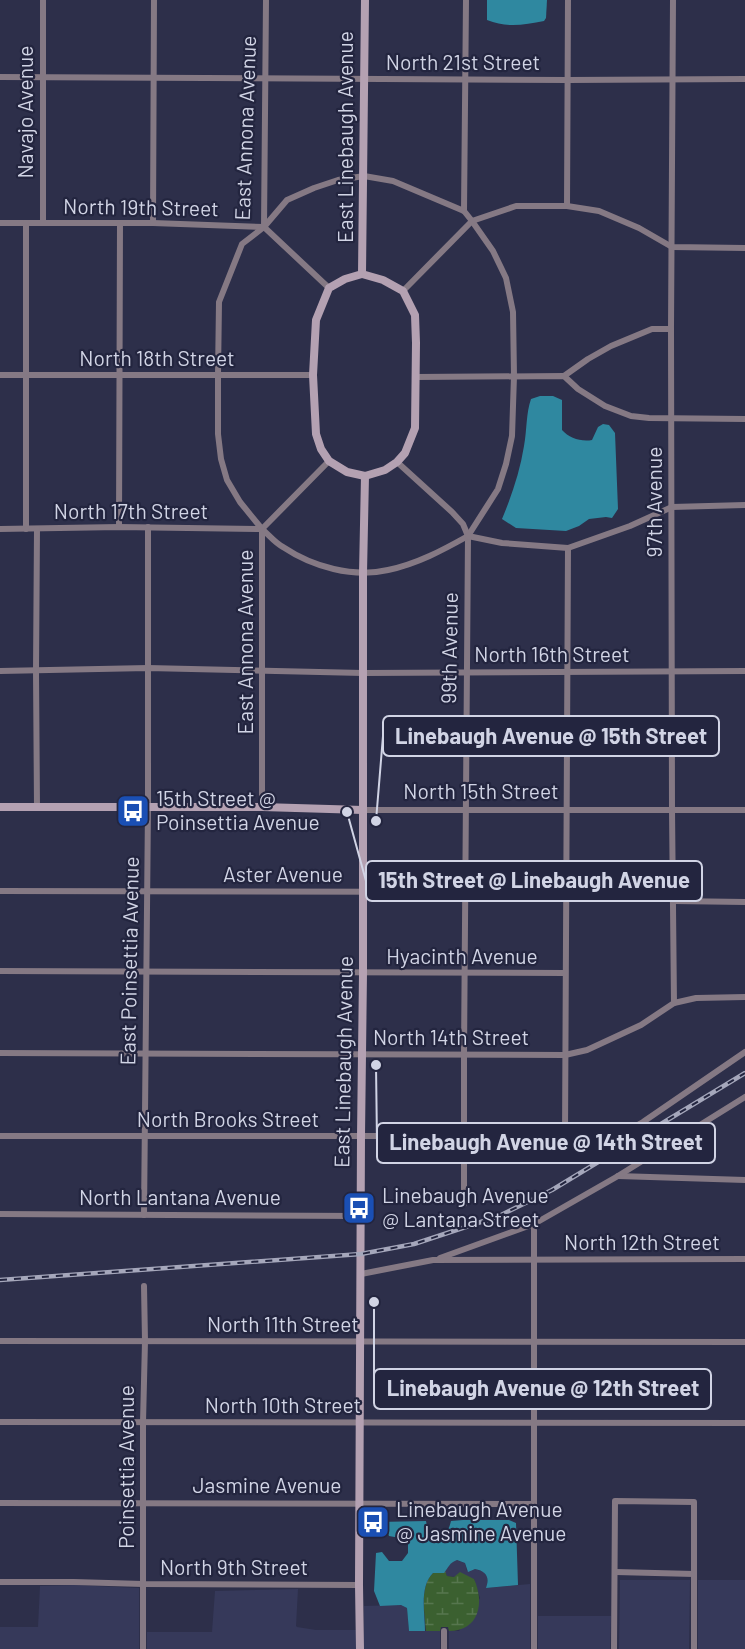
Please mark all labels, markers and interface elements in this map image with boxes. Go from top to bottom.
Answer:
street label: East Linebaugh Avenue [332,31,357,243]
street label: East Annona Avenue [229,35,260,221]
street label: Navajo Avenue [12,46,37,178]
street label: North 21st Street [386,49,540,74]
street label: North 19th Street [63,193,219,220]
street label: North 18th Street [79,345,235,370]
street label: 97th Avenue [641,447,666,557]
street label: North 17th Street [54,498,208,523]
street label: East Annona Avenue [232,549,257,735]
street label: 99th Avenue [435,592,462,704]
street label: North 16th Street [474,641,630,666]
callout: Linebaugh Avenue @ 15th Street [383,716,719,756]
text: Linebaugh Avenue @ 15th Street [395,722,707,748]
street label: North 15th Street [403,778,559,803]
place label: 15th Street @ Poinsettia Avenue [156,785,320,834]
bus stop icon: 15th Street @ Poinsettia Avenue [115,793,151,829]
street label: East Poinsettia Avenue [114,856,143,1066]
street label: Aster Avenue [223,861,343,886]
callout: 15th Street @ Linebaugh Avenue [366,861,702,901]
text: 15th Street @ Linebaugh Avenue [378,866,690,892]
street label: Hyacinth Avenue [386,943,538,968]
street label: East Linebaugh Avenue [328,956,357,1168]
street label: North 14th Street [373,1024,529,1049]
street label: North Brooks Street [137,1106,319,1131]
callout: Linebaugh Avenue @ 14th Street [377,1123,715,1163]
text: Linebaugh Avenue @ 14th Street [389,1128,703,1154]
place label: Linebaugh Avenue @ Lantana Street [382,1182,549,1231]
street label: North Lantana Avenue [79,1184,281,1209]
bus stop icon: Linebaugh Avenue @ Lantana Street [341,1190,377,1226]
street label: North 12th Street [564,1229,720,1254]
street label: North 11th Street [207,1311,359,1336]
callout: Linebaugh Avenue @ 12th Street [374,1369,711,1409]
text: Linebaugh Avenue @ 12th Street [387,1374,699,1400]
street label: Poinsettia Avenue [113,1385,138,1549]
street label: North 10th Street [205,1392,361,1417]
street label: Jasmine Avenue [193,1472,341,1497]
place label: Linebaugh Avenue @ Jasmine Avenue [396,1496,567,1545]
bus stop icon: Linebaugh Avenue @ Jasmine Avenue [355,1504,391,1540]
street label: North 9th Street [160,1554,308,1579]

